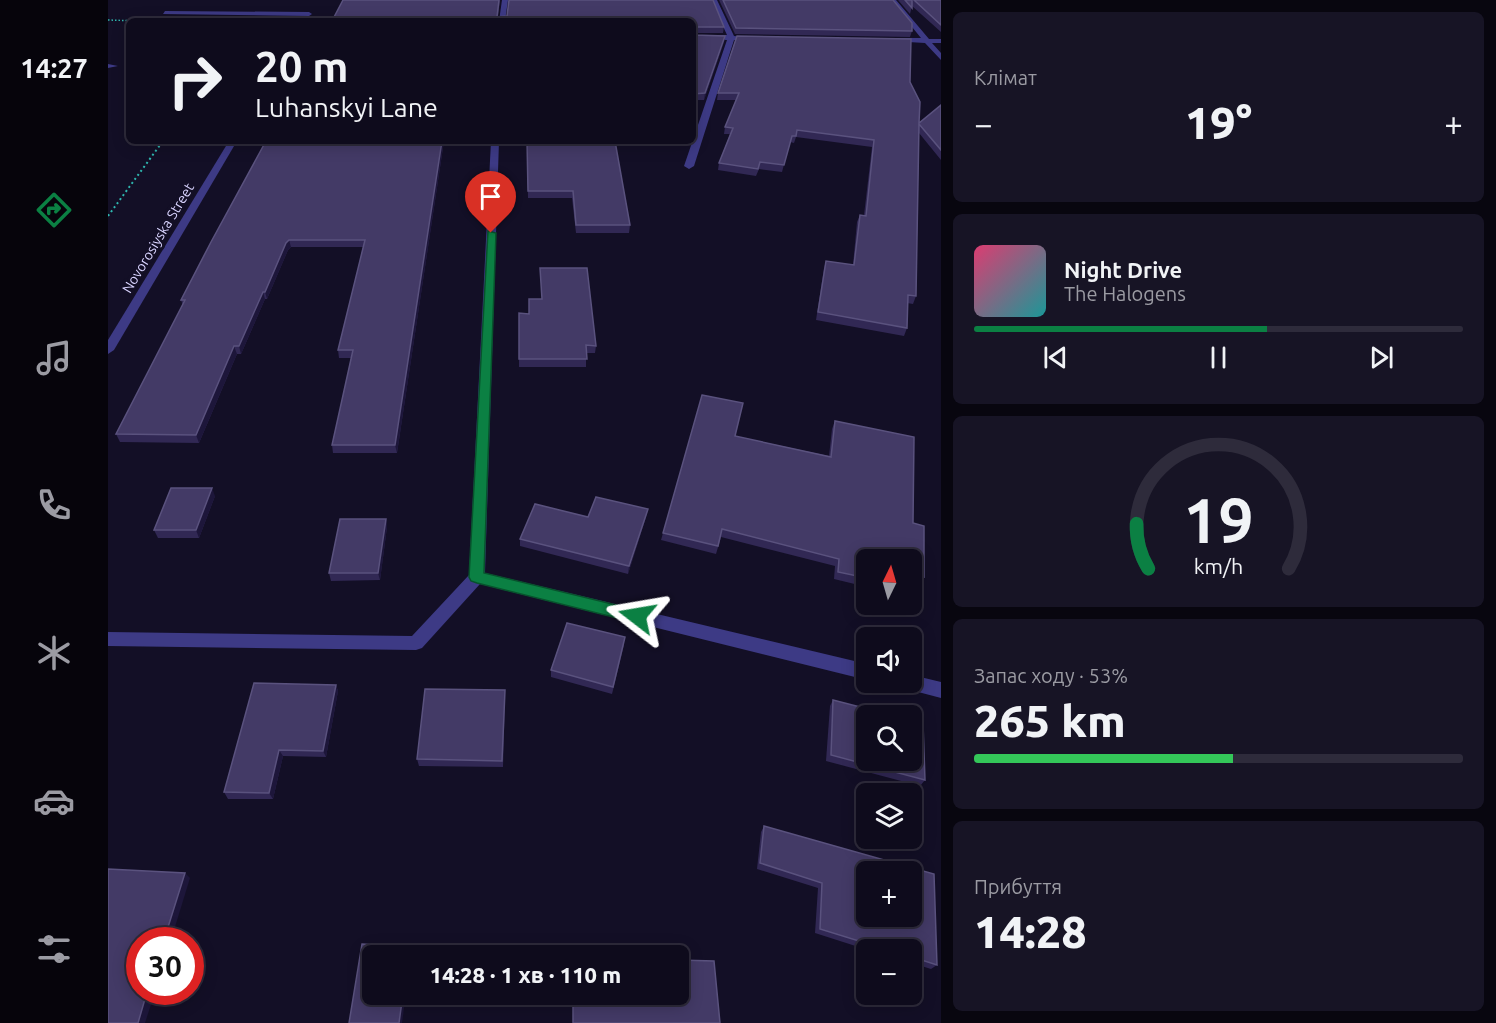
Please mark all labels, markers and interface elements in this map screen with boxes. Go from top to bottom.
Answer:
icon: right [156,42,234,120]
text: 20 m [255,43,349,90]
text: 14:27 [20,53,88,83]
text: Клімат [974,66,1037,89]
text: Luhanskyi Lane [255,92,438,122]
text: 19° [1185,97,1252,148]
text: − [974,105,993,142]
text: + [1444,105,1463,142]
pin [465,171,516,233]
street label: Novorosiyska Street [119,180,197,296]
icon: arrive [474,180,507,213]
icon: directions [33,189,75,231]
text: Night Drive [1064,257,1182,282]
text: The Halogens [1064,282,1186,305]
icon: music [33,337,75,379]
icon: previous [1039,341,1072,374]
icon: pause [1202,341,1235,374]
icon: next [1365,341,1398,374]
icon: phone [33,484,75,526]
text: 19 [1183,485,1254,555]
north arrow [856,549,922,615]
map controls [856,549,922,1005]
text: km/h [1194,554,1243,578]
position arrow [605,584,669,648]
button: sound [856,627,922,693]
icon: climate [33,632,75,674]
text: Запас ходу · 53% [974,664,1128,687]
text: 265 km [974,695,1126,746]
button: search [856,705,922,771]
icon: car [33,780,75,822]
button: layers [856,783,922,849]
button: + [856,861,922,927]
text: Прибуття [974,875,1062,898]
text: 14:28 [974,906,1087,957]
speed limit sign: 30 [126,927,204,1005]
icon: filters [33,928,75,970]
button: − [856,939,922,1005]
text: 14:28 · 1 хв · 110 m [430,962,621,987]

